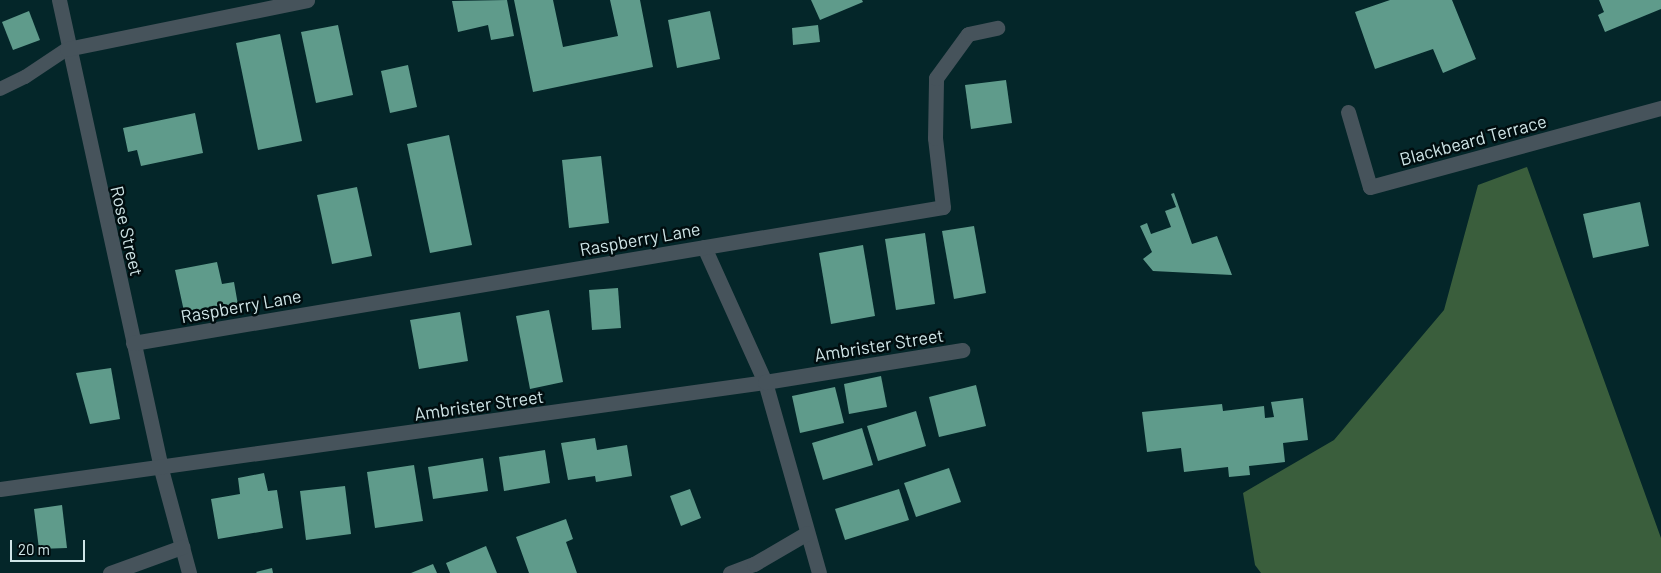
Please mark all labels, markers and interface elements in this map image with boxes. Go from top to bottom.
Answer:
street label: Blackbeard Terrace [1397,110,1549,170]
street label: Rose Street [106,184,148,278]
street label: Raspberry Lane [578,218,702,260]
street label: Raspberry Lane [179,285,303,327]
street label: Ambrister Street [813,324,945,366]
street label: Ambrister Street [413,385,545,425]
scale bar [12,530,88,562]
text: 20 m [18,540,50,558]

